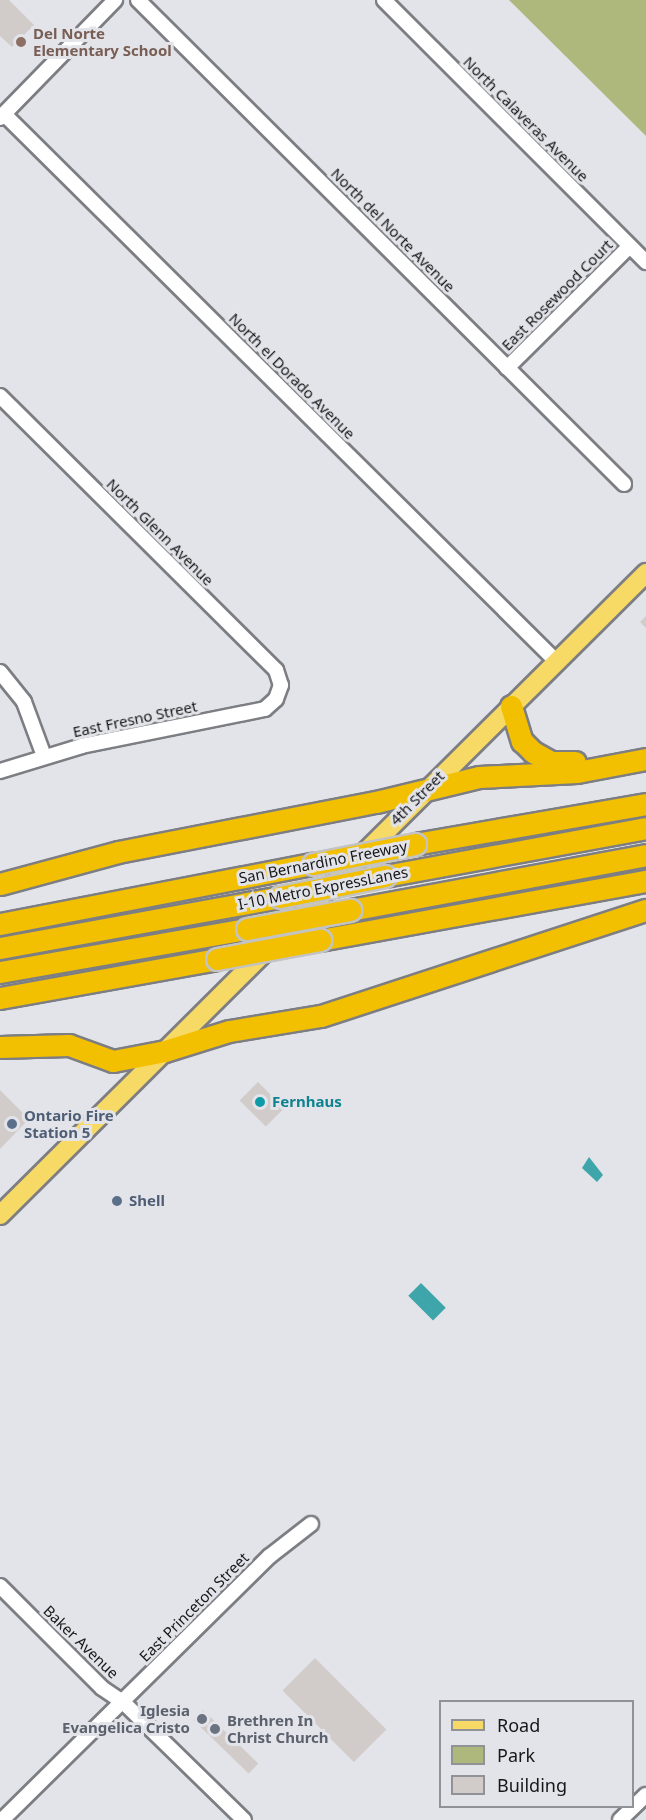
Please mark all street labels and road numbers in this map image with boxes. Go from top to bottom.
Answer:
street label: North Calaveras Avenue [460,53,592,185]
street label: North del Norte Avenue [327,164,459,296]
street label: East Rosewood Court [498,236,616,354]
street label: North el Dorado Avenue [225,309,359,443]
street label: North Glenn Avenue [103,475,217,589]
street label: East Fresno Street [71,697,199,741]
street label: 4th Street [386,767,448,829]
street label: San Bernardino Freeway [237,837,409,887]
street label: I-10 Metro ExpressLanes [236,863,410,913]
street label: East Princeton Street [136,1549,252,1665]
street label: Baker Avenue [40,1602,122,1682]

